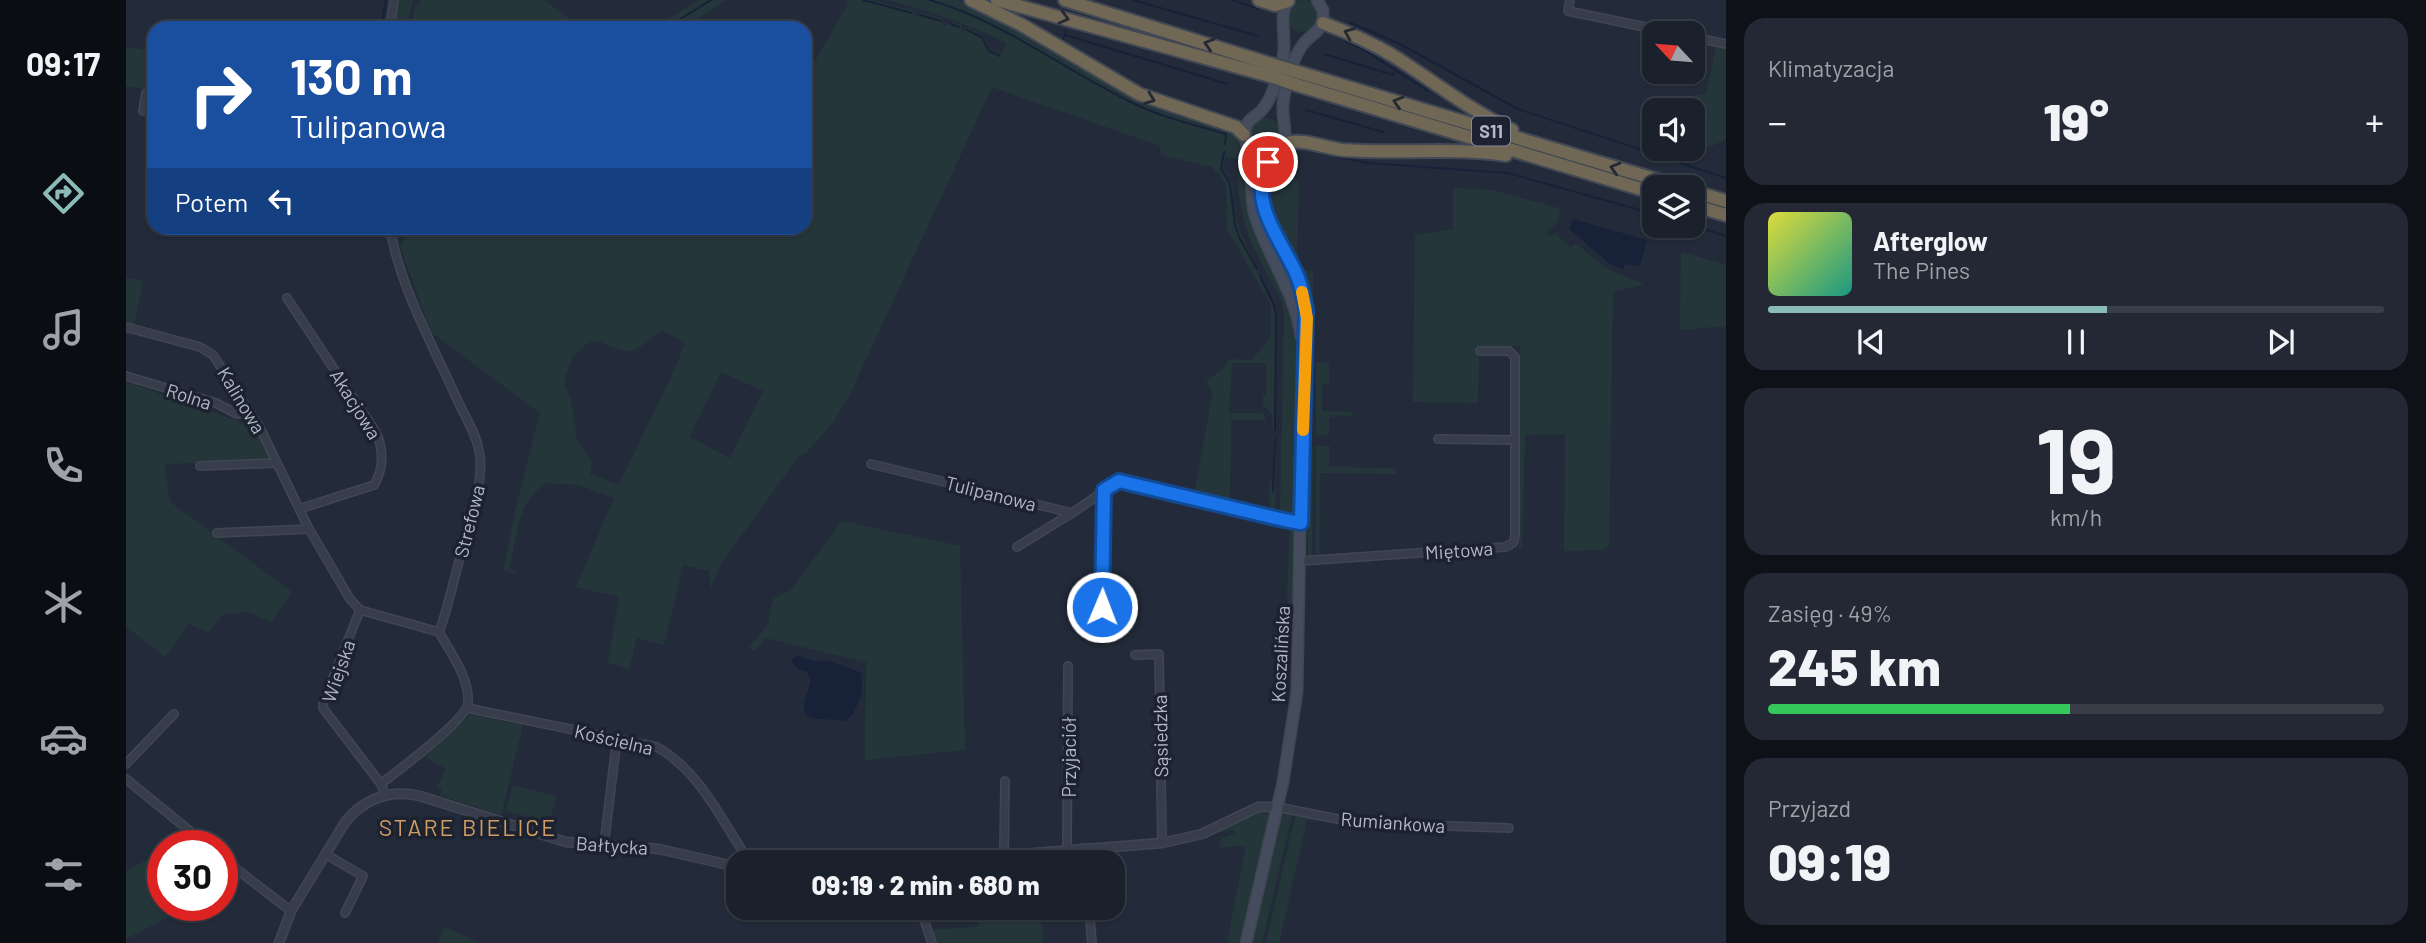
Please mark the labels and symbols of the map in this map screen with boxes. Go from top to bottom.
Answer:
one-way arrow [1058,10,1070,24]
north arrow [1642,21,1704,84]
one-way arrow [1343,27,1356,41]
one-way arrow [1203,38,1215,53]
one-way arrow [1144,90,1156,104]
one-way arrow [1392,96,1404,111]
road number: S11 [1472,116,1510,146]
pin [1238,132,1298,192]
one-way arrow [1610,162,1622,177]
street label: Kalinowa [213,362,271,438]
street label: Akacjowa [325,365,387,443]
street label: Rolna [163,378,215,414]
street label: Tulipanowa [943,471,1039,515]
street label: Strefowa [449,482,489,560]
street label: Miętowa [1424,536,1494,564]
position arrow [1065,570,1139,644]
street label: Koszalińska [1266,605,1294,703]
street label: Wiejska [317,637,359,705]
street label: Sąsiedzka [1148,694,1172,778]
street label: Przyjaciół [1057,716,1080,798]
street label: Kościelna [572,719,656,759]
street label: Rumiankowa [1340,807,1446,837]
district label: STARE BIELICE [379,813,557,841]
speed limit sign: 30 [147,830,238,921]
street label: Bałtycka [575,831,649,859]

